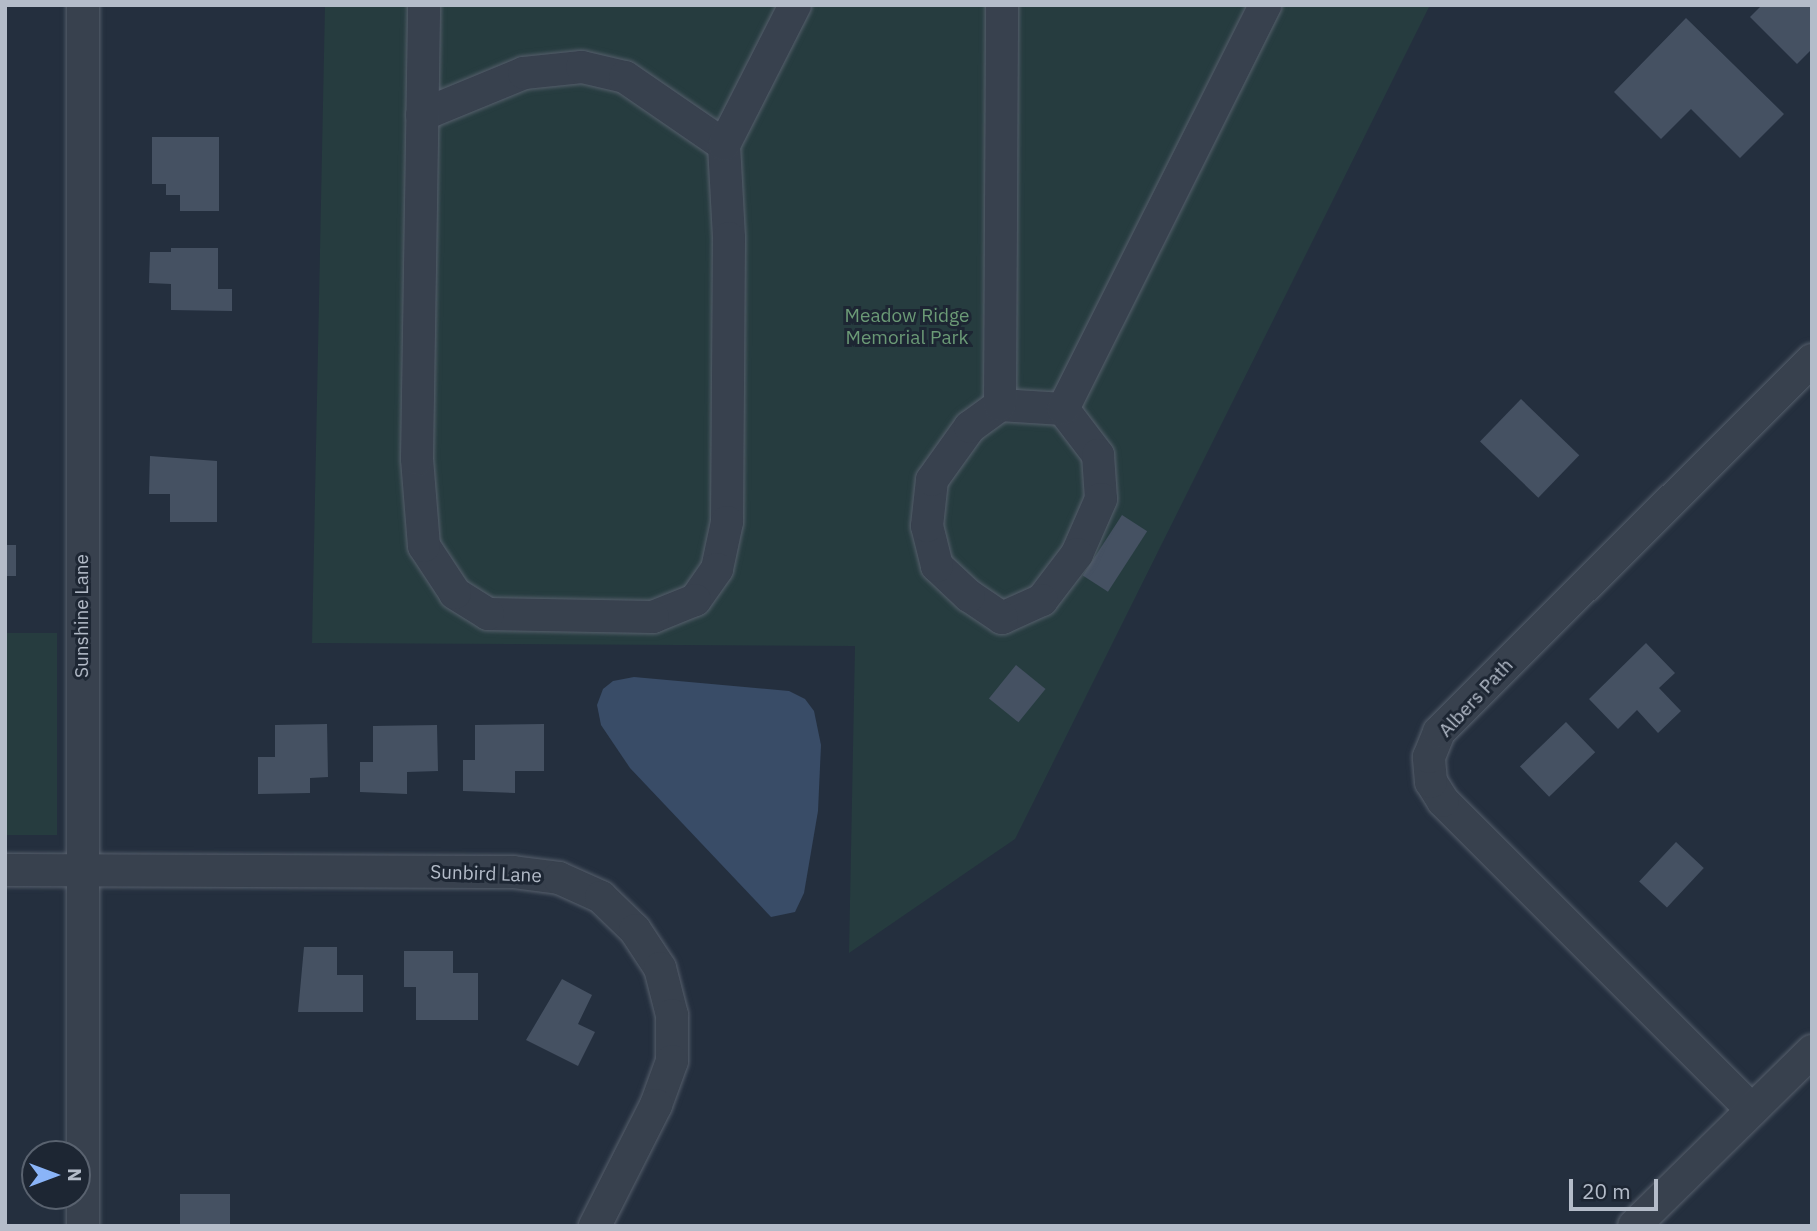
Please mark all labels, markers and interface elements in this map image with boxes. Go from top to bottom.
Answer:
park label: Meadow Ridge Memorial Park [845,305,969,349]
street label: Sunshine Lane [71,554,93,678]
street label: Albers Path [1434,654,1518,742]
street label: Sunbird Lane [430,861,542,887]
north arrow [21,1140,91,1210]
scale bar [1572,1164,1661,1208]
text: N [63,1168,87,1182]
text: 20 m [1582,1177,1631,1205]

